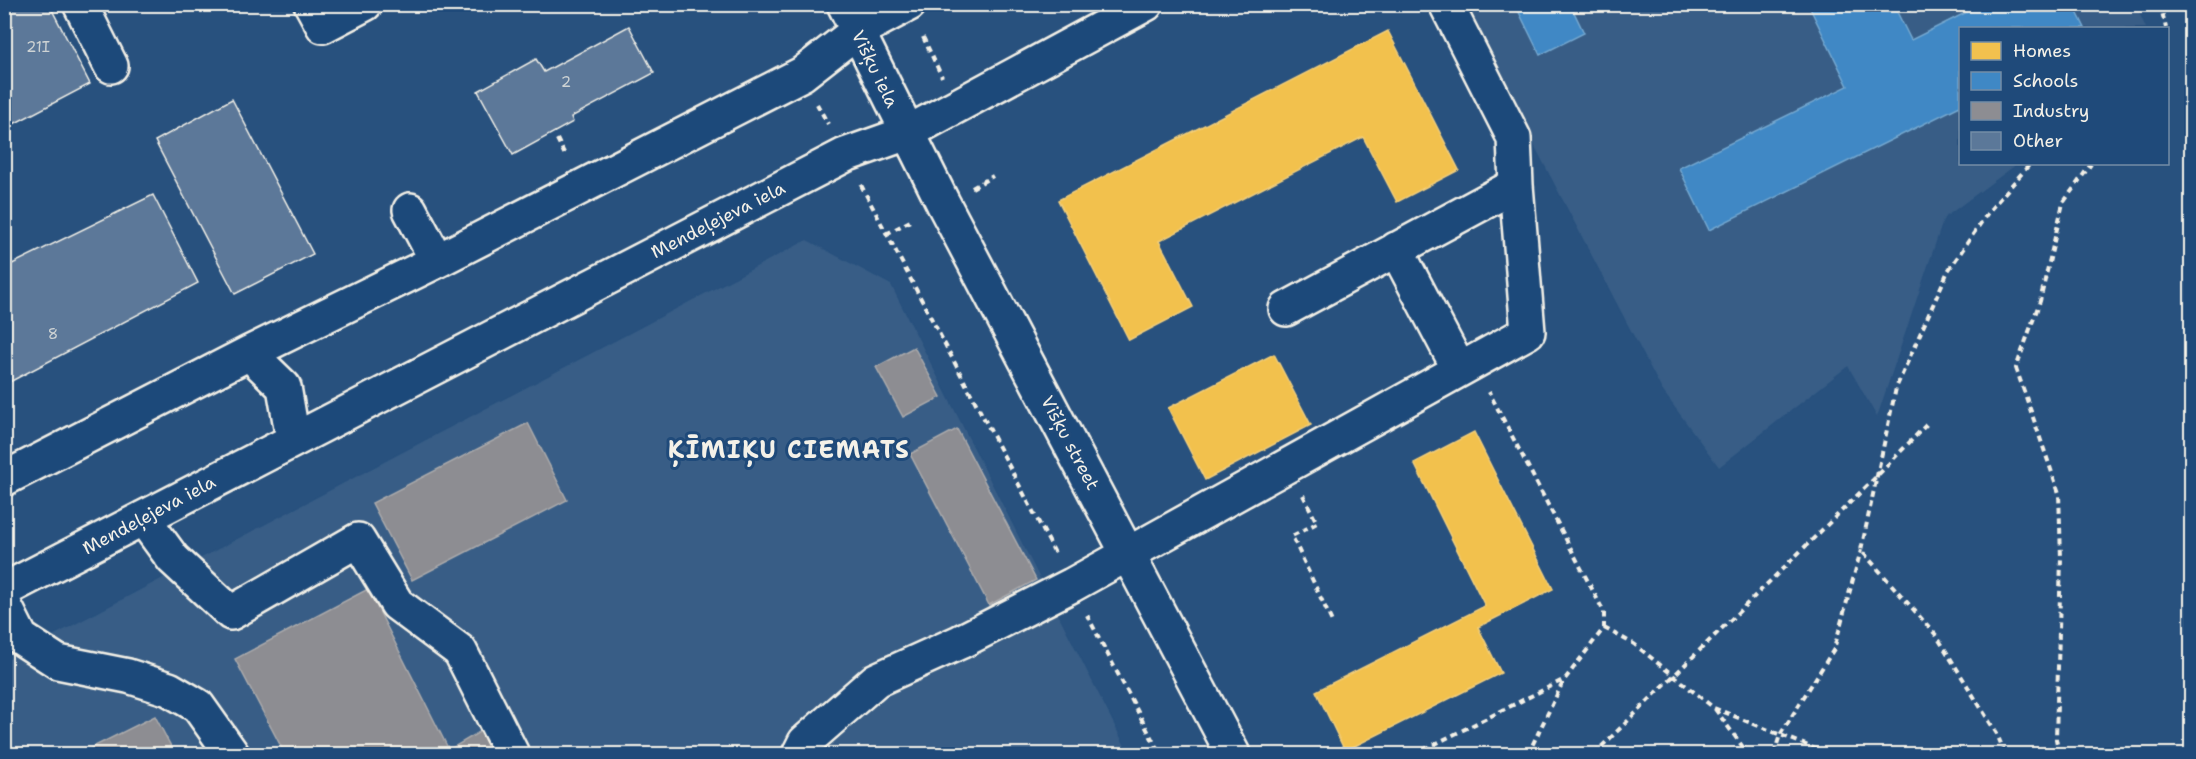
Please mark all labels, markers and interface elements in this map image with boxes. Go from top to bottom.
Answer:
street label: Višķu iela [846,26,904,112]
legend [1959,27,2169,165]
house number: 21I [26,37,50,57]
text: Homes [2013,39,2071,63]
text: Schools [2013,69,2079,93]
house number: 2 [561,72,571,92]
text: Industry [2013,99,2089,123]
text: Other [2013,129,2063,153]
street label: Mendeļejeva iela [647,176,789,264]
house number: 8 [48,324,58,344]
street label: Višķu street [1035,392,1105,494]
district label: ĶĪMIĶU CIEMATS [668,434,910,467]
street label: Mendeļejeva iela [78,470,220,560]

